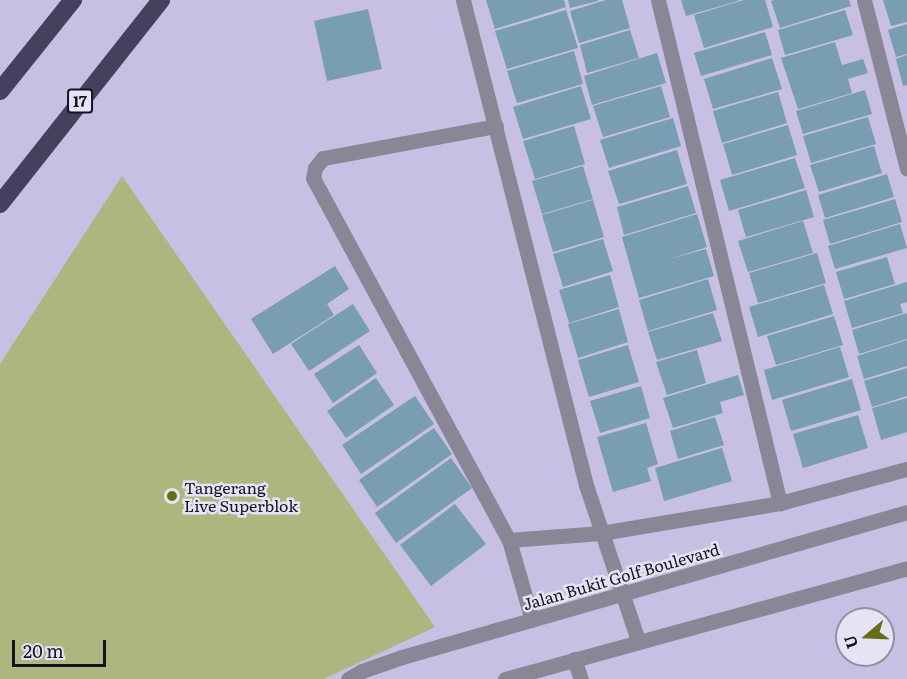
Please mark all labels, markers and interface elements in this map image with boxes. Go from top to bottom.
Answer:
road number: 17 [66,89,94,113]
place label: Tangerang Live Superblok [184,477,298,515]
marker: Tangerang Live Superblok [165,489,179,503]
street label: Jalan Bukit Golf Boulevard [521,539,721,613]
north arrow [835,607,895,667]
scale bar [15,628,110,666]
text: U [836,632,863,652]
text: 20 m [23,637,64,664]

